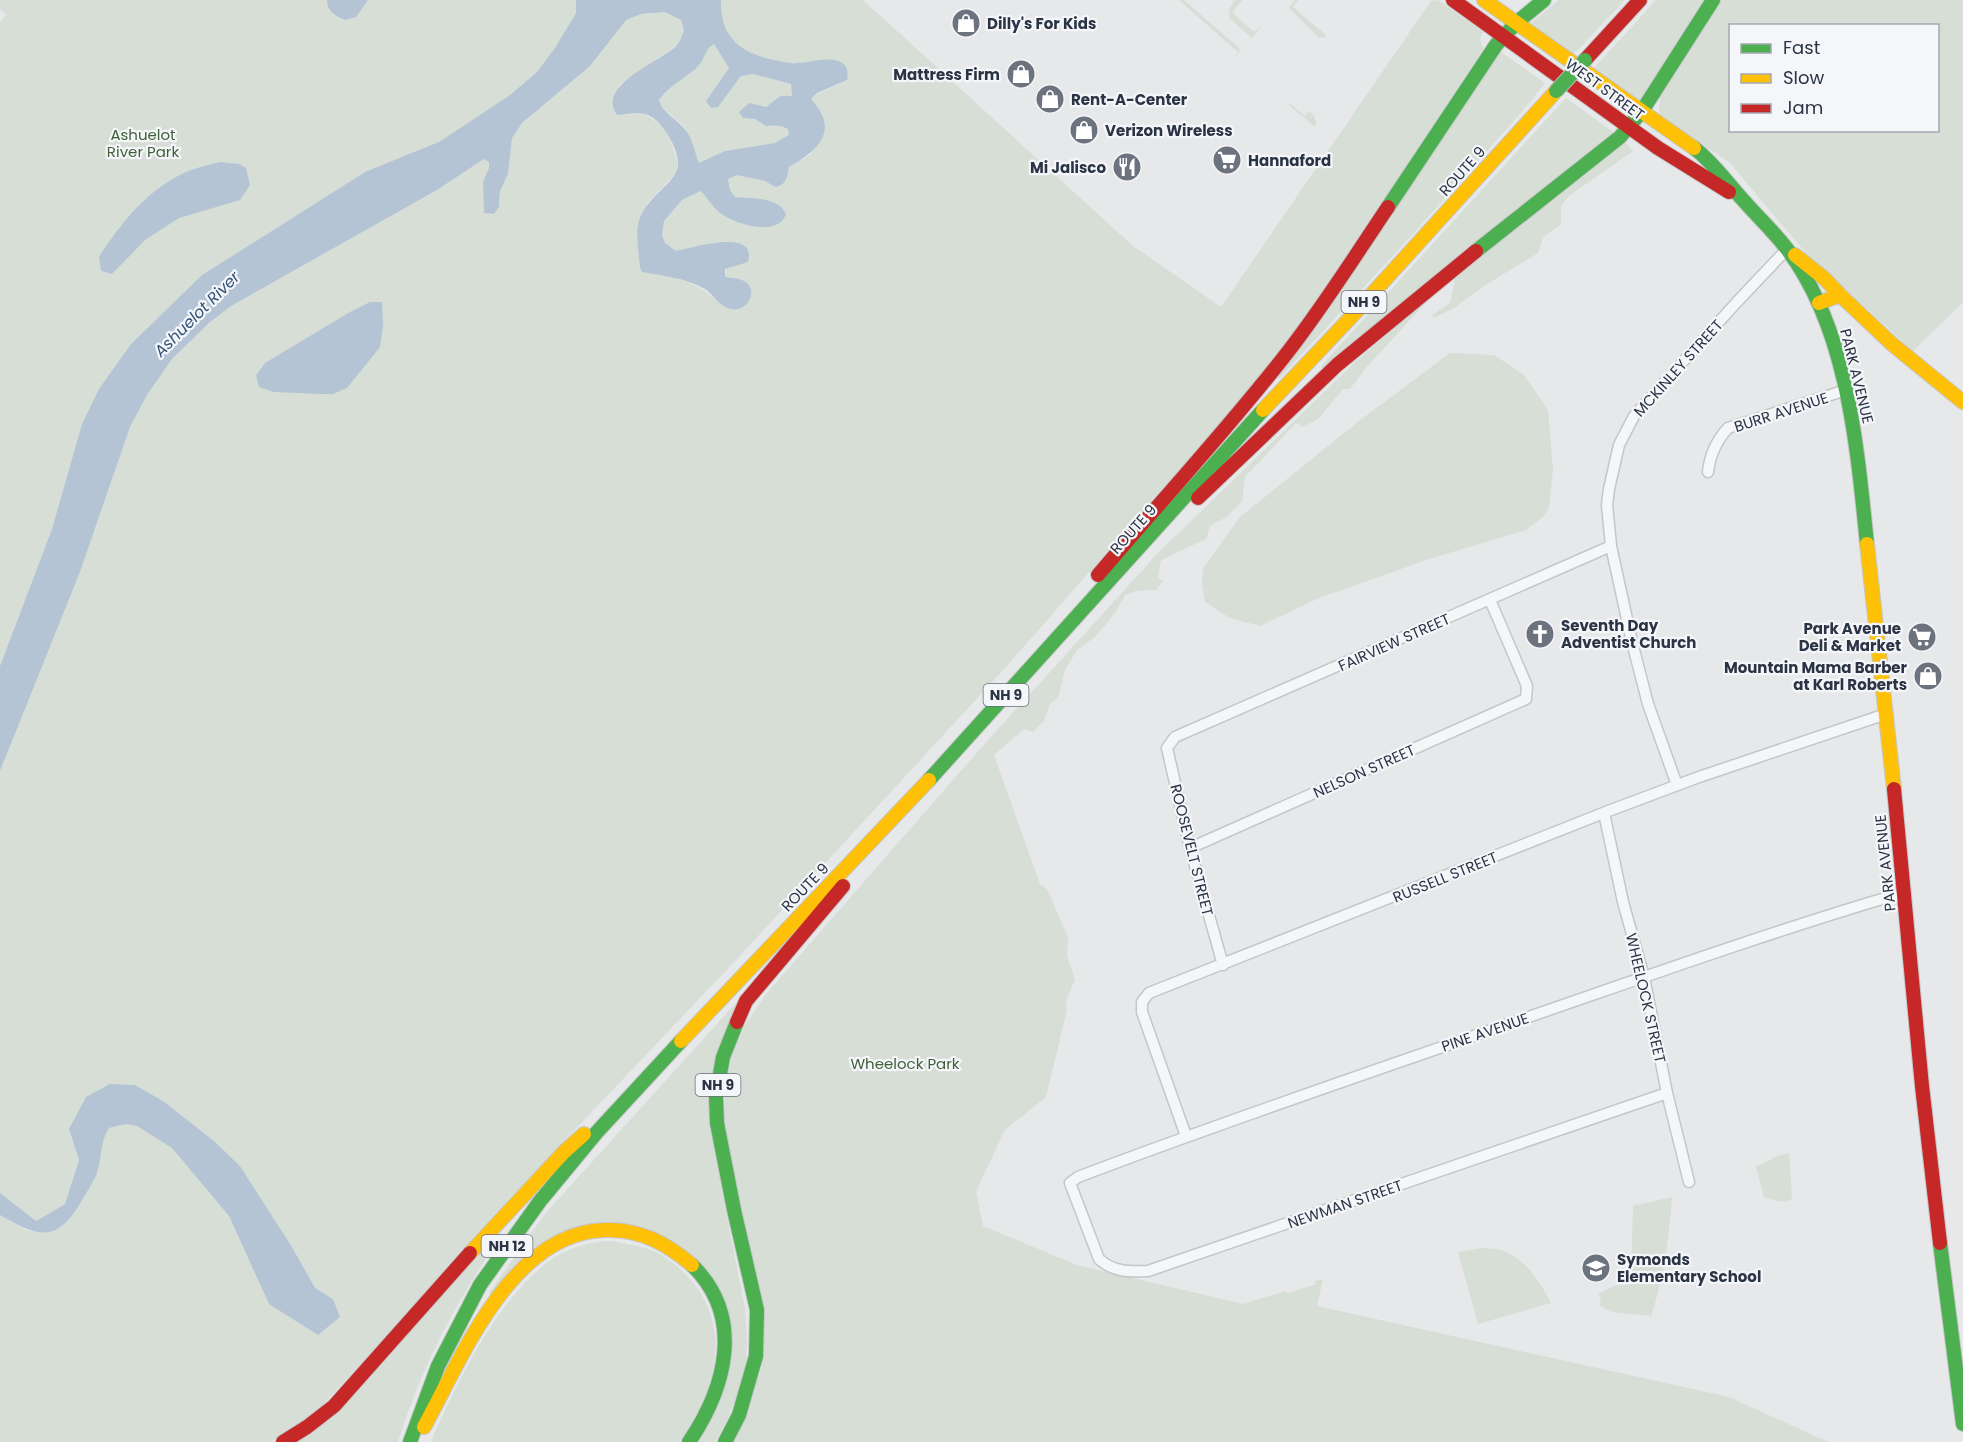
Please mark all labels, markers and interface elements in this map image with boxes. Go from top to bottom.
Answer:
shop icon: Dilly's For Kids [950,7,982,39]
place label: Dilly's For Kids [987,13,1096,34]
legend [1729,24,1939,132]
text: Fast [1783,35,1820,60]
street label: WEST STREET [1561,53,1649,125]
shop icon: Mattress Firm [1005,58,1037,90]
place label: Mattress Firm [893,64,1000,85]
text: Slow [1783,65,1825,90]
shop icon: Rent-A-Center [1034,83,1066,115]
place label: Rent-A-Center [1071,89,1188,110]
text: Jam [1783,95,1823,120]
shop icon: Verizon Wireless [1068,114,1100,146]
place label: Verizon Wireless [1105,120,1233,141]
park label: Ashuelot River Park [107,124,179,162]
street label: ROUTE 9 [1434,142,1490,200]
supermarket icon: Hannaford [1211,144,1243,176]
place label: Hannaford [1248,150,1331,171]
restaurant icon: Mi Jalisco [1111,151,1143,183]
place label: Mi Jalisco [1030,157,1106,178]
water label: Ashuelot River [148,265,246,363]
road number: NH 9 [1342,291,1386,313]
street label: MCKINLEY STREET [1629,315,1727,421]
street label: PARK AVENUE [1835,326,1879,426]
street label: BURR AVENUE [1731,387,1831,437]
street label: ROUTE 9 [1105,500,1161,558]
street label: FAIRVIEW STREET [1335,608,1453,676]
place label: Seventh Day Adventist Church [1561,615,1696,653]
church icon: Seventh Day Adventist Church [1524,618,1556,650]
place label: Park Avenue Deli & Market [1799,618,1901,656]
supermarket icon: Park Avenue Deli & Market [1906,621,1938,653]
place label: Mountain Mama Barber at Karl Roberts [1724,657,1908,695]
shop icon: Mountain Mama Barber at Karl Roberts [1912,660,1944,692]
road number: NH 9 [984,684,1028,706]
street label: NELSON STREET [1310,739,1418,803]
street label: ROOSEVELT STREET [1165,782,1219,918]
street label: PARK AVENUE [1869,814,1901,912]
street label: RUSSELL STREET [1390,846,1500,908]
street label: ROUTE 9 [776,858,834,916]
street label: WHEELOCK STREET [1621,931,1671,1065]
street label: PINE AVENUE [1439,1007,1531,1057]
park label: Wheelock Park [850,1053,960,1074]
road number: NH 9 [696,1074,740,1096]
street label: NEWMAN STREET [1285,1175,1405,1233]
road number: NH 12 [482,1235,532,1257]
place label: Symonds Elementary School [1617,1249,1761,1287]
school or university icon: Symonds Elementary School [1580,1252,1612,1284]

